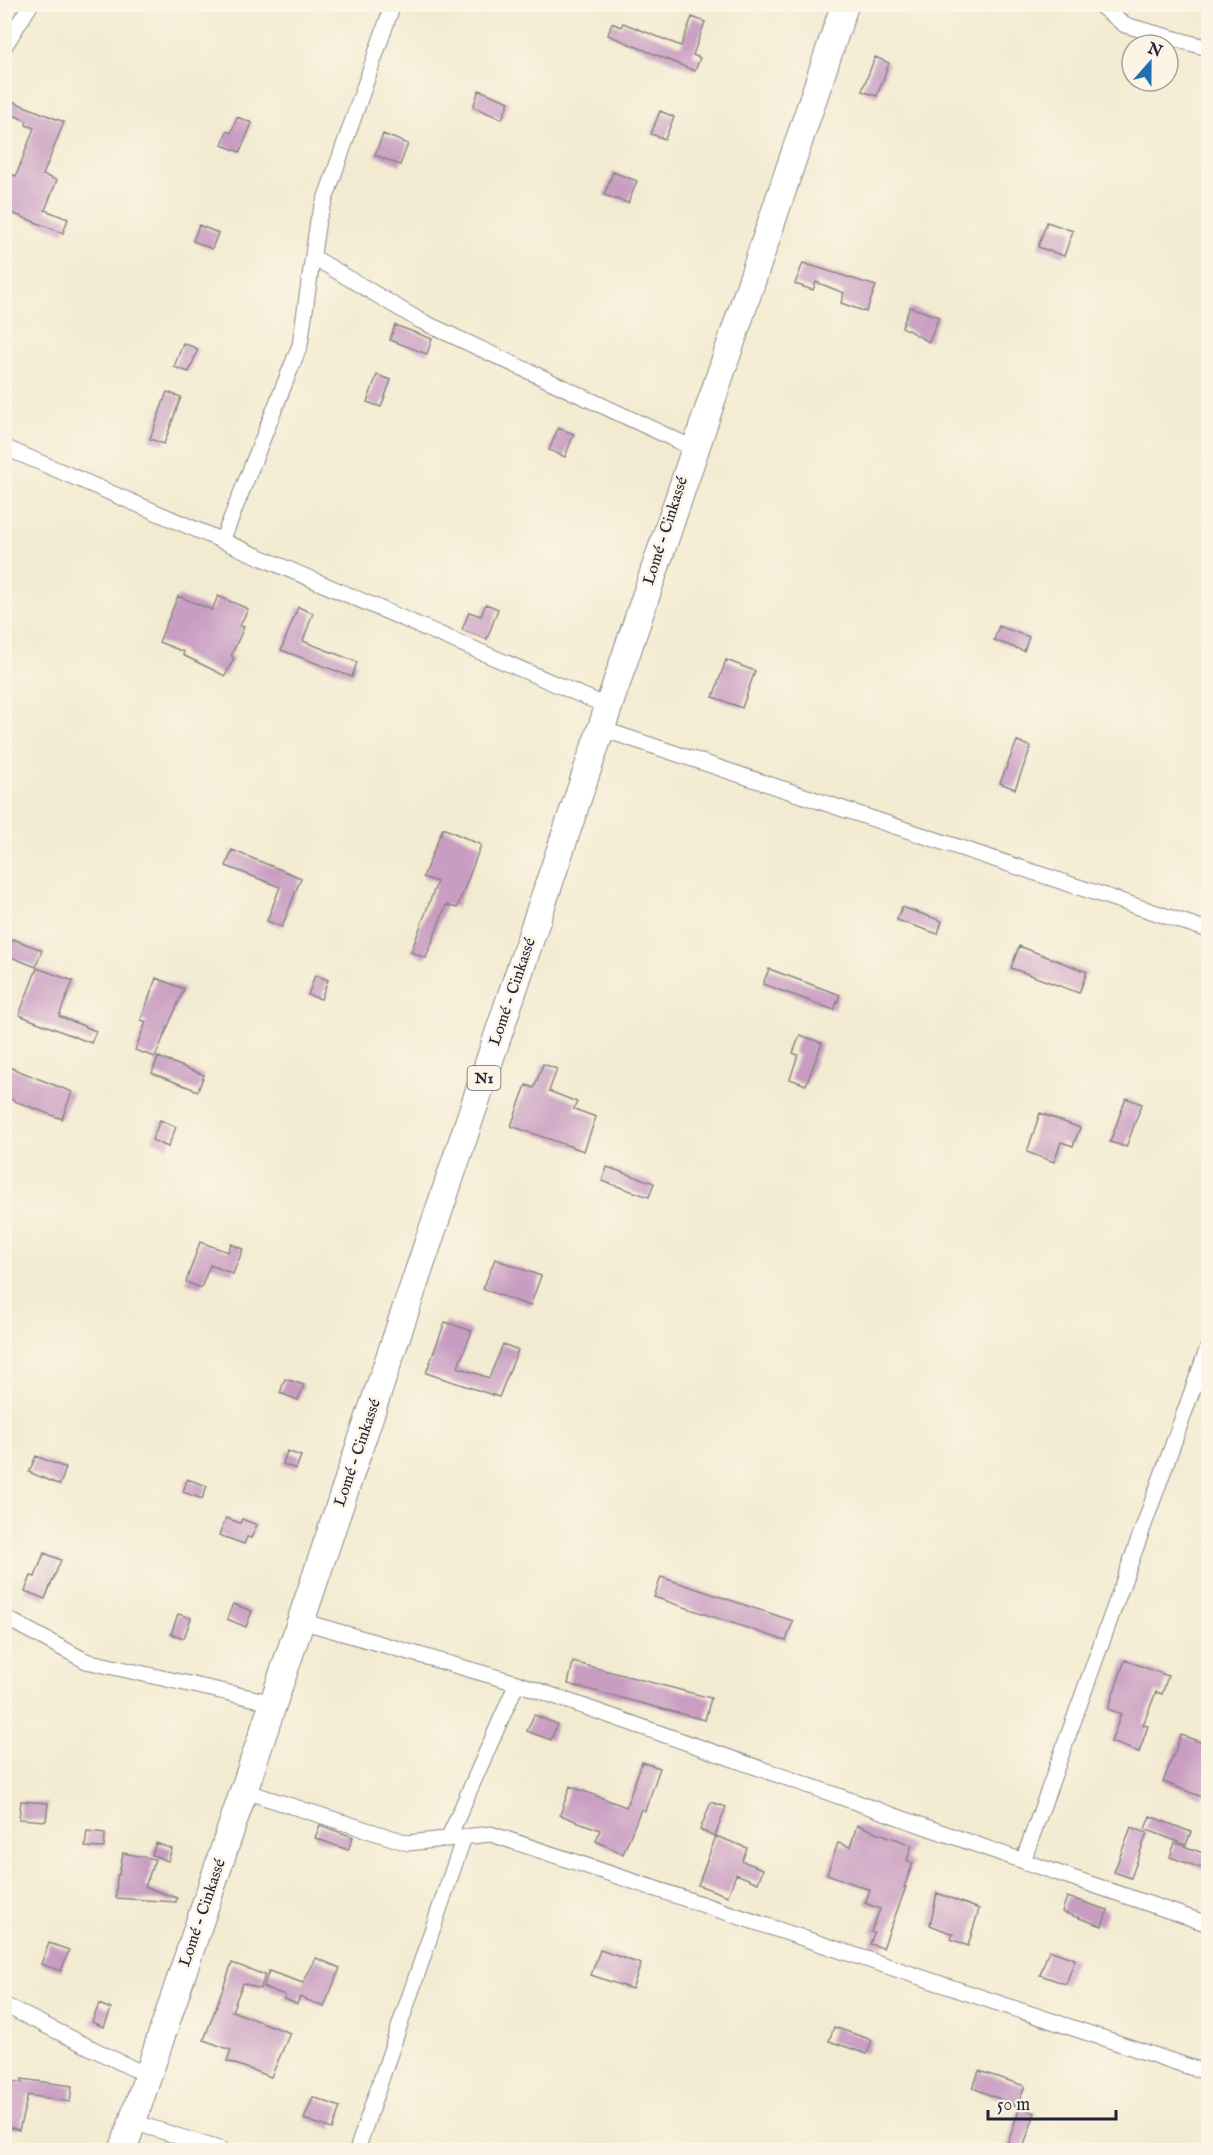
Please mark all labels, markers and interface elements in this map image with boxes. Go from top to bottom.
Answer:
north arrow [1120,33,1180,93]
text: N [1144,39,1165,63]
street label: Lomé - Cinkassé [639,474,693,588]
street label: Lomé - Cinkassé [485,936,541,1048]
road number: N1 [468,1066,500,1090]
street label: Lomé - Cinkassé [330,1397,386,1509]
street label: Lomé - Cinkassé [175,1857,231,1969]
scale bar [988,2083,1116,2121]
text: 50 m [997,2094,1030,2117]

